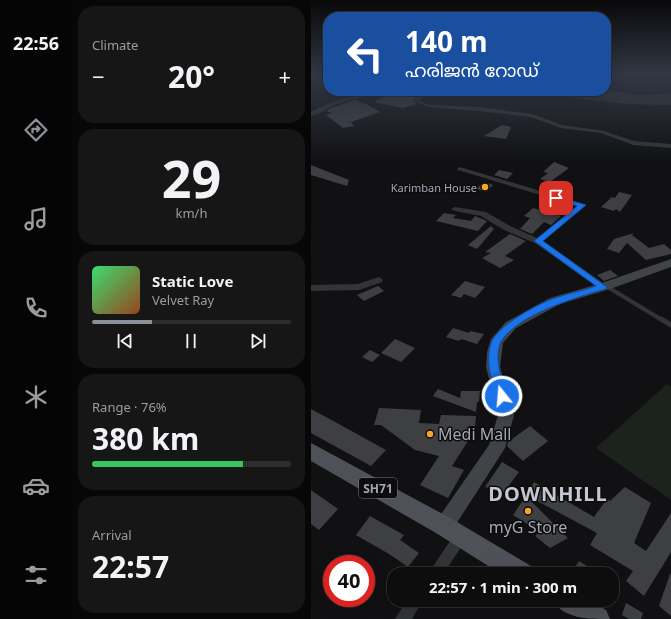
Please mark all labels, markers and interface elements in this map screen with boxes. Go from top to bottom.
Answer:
text: 140 m [405,22,488,60]
icon: left [339,28,391,80]
text: 22:56 [13,31,59,55]
text: Climate [92,36,138,54]
text: 20° [168,56,215,97]
text: ഹരിജൻ റോഡ് [405,58,538,82]
text: − [92,61,105,91]
text: + [278,61,291,91]
icon: directions [22,116,50,144]
text: 29 [162,142,221,213]
place label: Karimban House [391,180,477,195]
pin [539,181,573,215]
marker: Karimban House [480,182,490,192]
icon: arrive [545,187,567,209]
text: km/h [176,204,207,222]
icon: music [22,205,50,233]
text: Static Love [152,271,233,291]
text: Velvet Ray [152,291,214,309]
icon: phone [22,294,50,322]
icon: previous [114,330,136,352]
icon: pause [180,330,202,352]
icon: next [247,330,269,352]
position arrow [481,375,523,417]
icon: climate [22,383,50,411]
text: Range · 76% [92,398,167,416]
text: 380 km [92,418,199,459]
place label: Medi Mall [438,423,511,445]
marker: Medi Mall [425,429,435,439]
icon: car [22,472,50,500]
road number: SH71 [359,478,397,498]
district label: DOWNHILL [488,480,608,507]
marker: myG Store [523,506,533,516]
place label: myG Store [489,516,567,538]
text: Arrival [92,526,132,544]
text: 22:57 [92,546,169,587]
speed limit sign: 40 [323,555,375,607]
icon: filters [22,561,50,589]
text: 22:57 · 1 min · 300 m [429,577,577,597]

